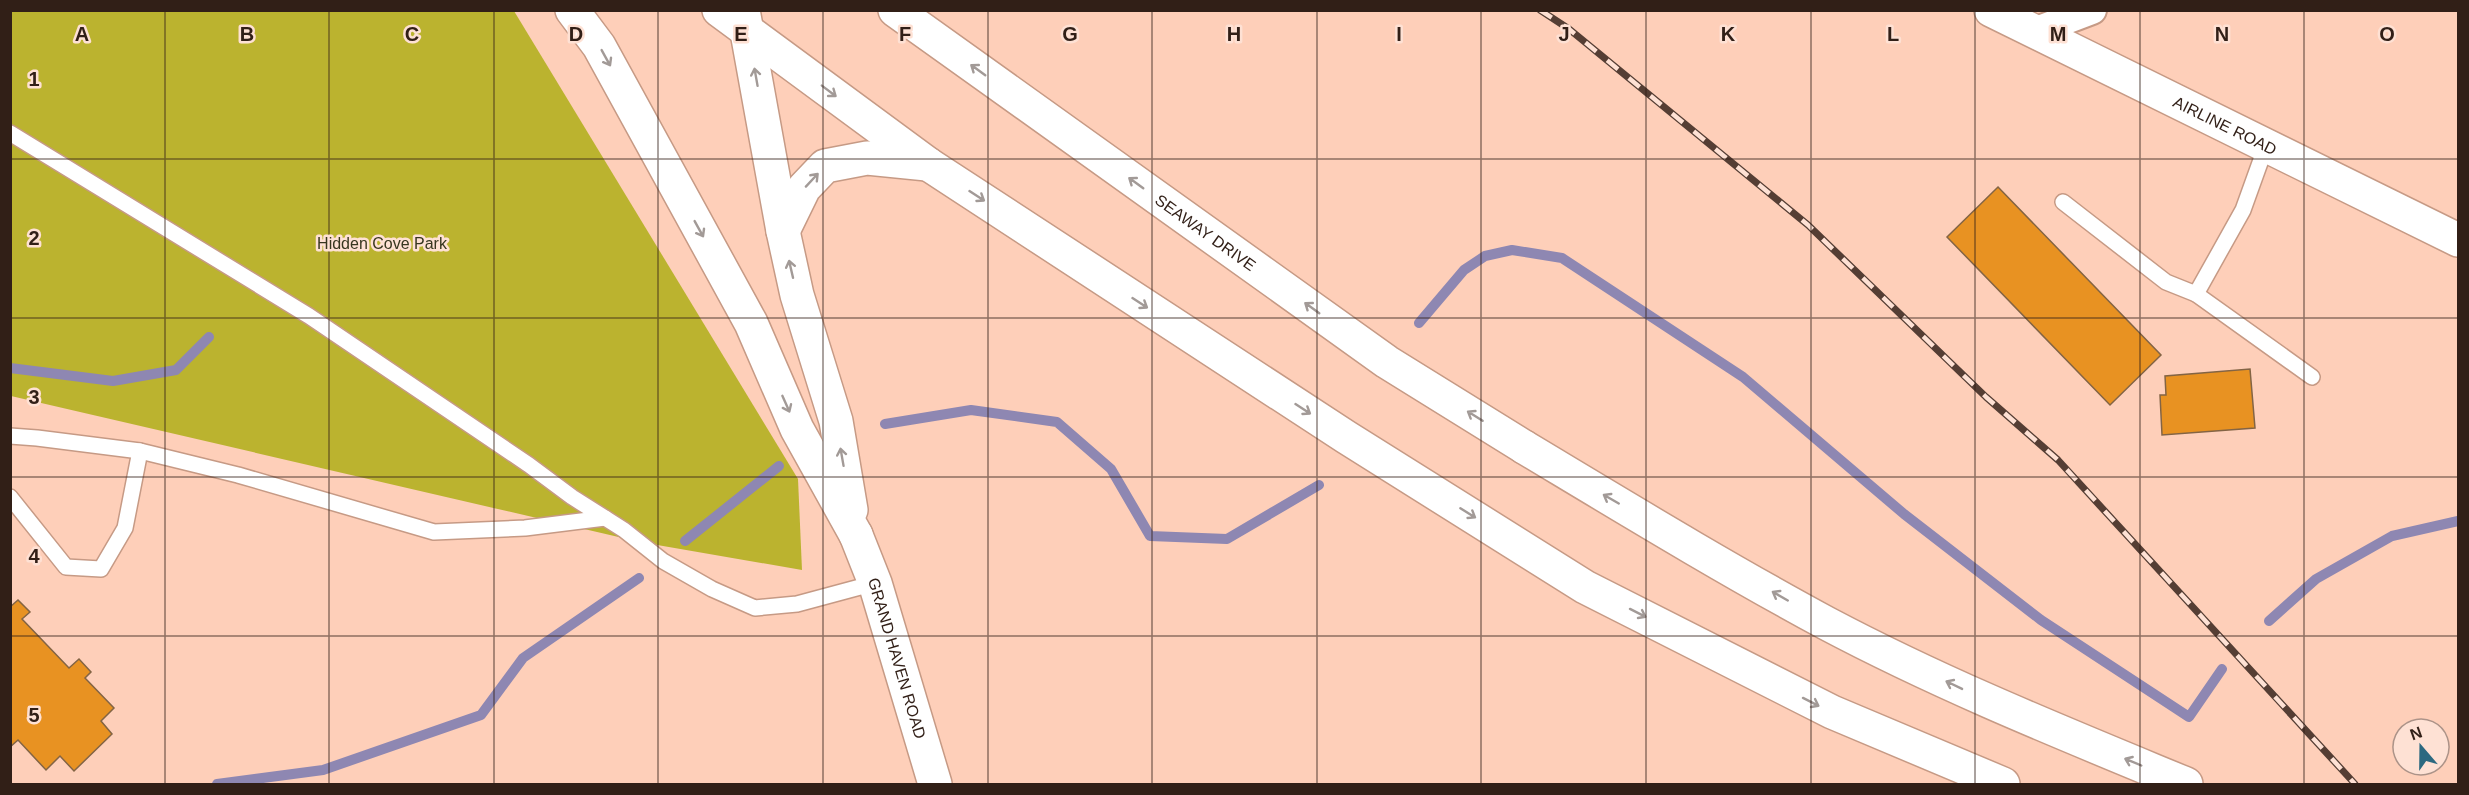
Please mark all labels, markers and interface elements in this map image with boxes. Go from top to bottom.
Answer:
text: A [75,23,89,45]
text: B [240,23,254,45]
text: C [405,23,419,45]
text: D [569,23,583,45]
text: E [734,23,748,45]
text: F [899,23,911,45]
text: G [1062,23,1078,45]
text: H [1227,23,1241,45]
text: I [1396,23,1402,45]
text: J [1558,23,1570,45]
text: K [1721,23,1736,45]
text: L [1887,23,1899,45]
text: M [2050,23,2066,45]
text: N [2215,23,2229,45]
text: O [2379,23,2395,45]
one-way arrow [600,49,612,66]
one-way arrow [970,64,986,76]
text: 1 [28,68,40,90]
one-way arrow [750,68,761,87]
one-way arrow [821,84,837,97]
street label: AIRLINE ROAD [2170,93,2279,158]
one-way arrow [805,173,819,188]
one-way arrow [1129,177,1145,189]
one-way arrow [968,190,985,202]
street label: SEAWAY DRIVE [1152,191,1259,274]
one-way arrow [693,220,705,237]
text: 2 [28,227,40,249]
park label: Hidden Cove Park [317,235,448,252]
one-way arrow [785,260,796,279]
one-way arrow [1131,297,1148,309]
one-way arrow [1305,302,1321,315]
text: 3 [28,386,40,408]
one-way arrow [781,394,792,412]
one-way arrow [1294,404,1311,416]
one-way arrow [1467,410,1484,422]
one-way arrow [837,447,848,467]
one-way arrow [1603,493,1620,505]
one-way arrow [1459,508,1476,520]
text: 4 [28,545,40,567]
street label: GRAND HAVEN ROAD [865,576,929,741]
one-way arrow [1772,590,1789,602]
one-way arrow [1628,608,1646,619]
one-way arrow [1945,678,1963,690]
one-way arrow [1802,696,1820,708]
text: 5 [28,704,40,726]
north arrow [2391,717,2451,777]
text: N [2408,723,2424,743]
one-way arrow [2124,756,2142,767]

